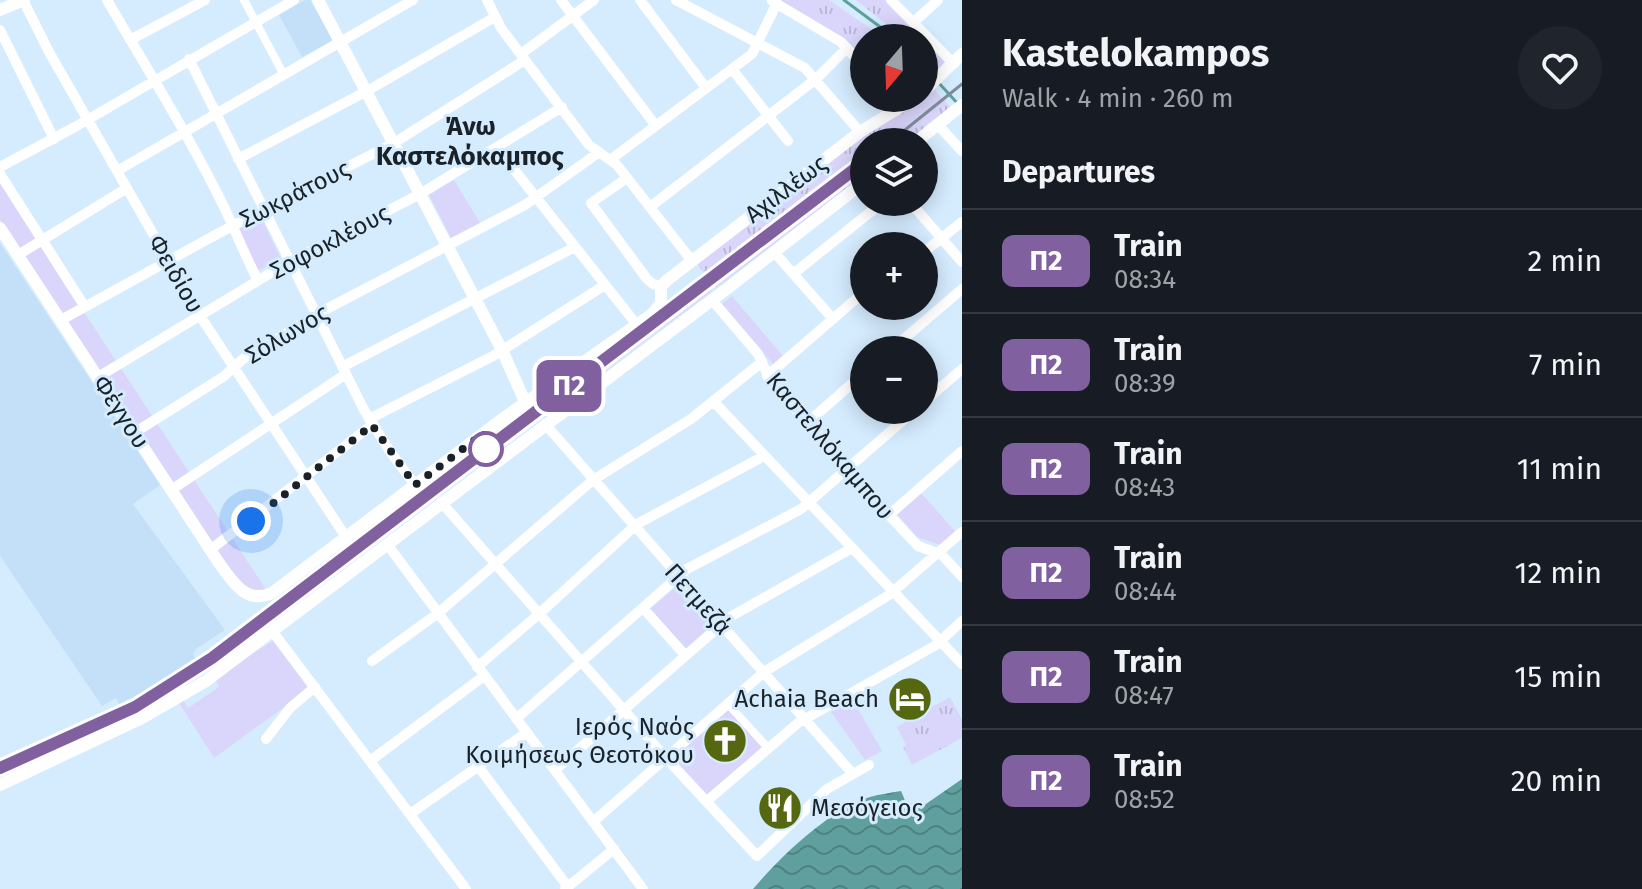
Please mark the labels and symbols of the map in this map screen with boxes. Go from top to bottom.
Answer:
north arrow [850,24,938,112]
district label: Άνω Καστελόκαμπος [376,111,565,172]
street label: Αχιλλέως [739,149,833,229]
street label: Σωκράτους [235,154,355,234]
street label: Σοφοκλέους [266,199,394,285]
street label: Φειδίου [143,230,209,318]
street label: Σόλωνος [240,298,334,370]
line badge: Π2 [533,360,605,412]
street label: Καστελλόκαμπου [760,367,900,525]
street label: Φέγγου [87,370,155,454]
unlabelled marker [469,432,503,466]
your location [231,501,271,541]
street label: Πετμεζά [659,558,737,640]
hotel icon: Achaia Beach [886,675,934,723]
place label: Achaia Beach [734,685,879,713]
place label: Ιερός Ναός Κοιμήσεως Θεοτόκου [465,713,694,769]
church icon: Ιερός Ναός Κοιμήσεως Θεοτόκου [701,717,749,765]
restaurant icon: Μεσόγειος [756,784,804,832]
place label: Μεσόγειος [811,794,923,822]

